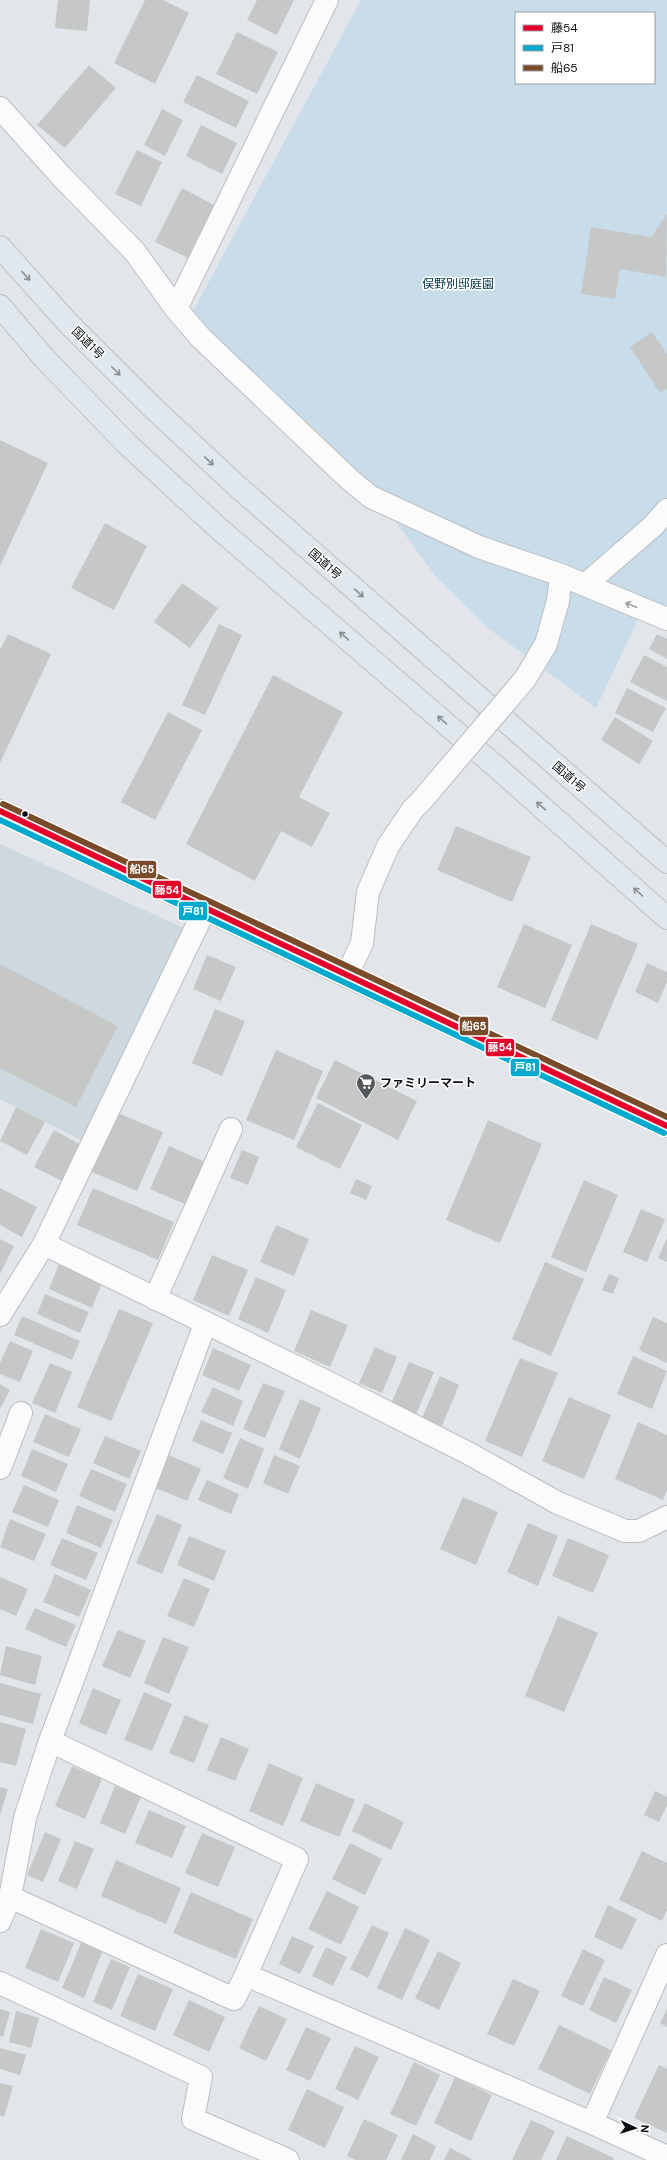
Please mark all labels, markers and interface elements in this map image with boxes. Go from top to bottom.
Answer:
legend [515,12,655,84]
text: 藤54 [551,20,578,36]
text: 戸81 [551,40,574,56]
text: 船65 [551,60,578,76]
one-way arrow [21,271,30,281]
park label: 俣野別邸庭園 [422,276,494,292]
street label: 国道1号 [68,323,108,363]
one-way arrow [111,366,121,376]
one-way arrow [204,456,214,466]
street label: 国道1号 [305,545,345,583]
one-way arrow [354,589,364,598]
one-way arrow [625,600,637,608]
one-way arrow [338,631,349,640]
one-way arrow [437,716,448,725]
street label: 国道1号 [549,758,589,796]
one-way arrow [535,801,546,810]
unlabelled marker [20,809,30,819]
line badge: 船65 [127,860,157,879]
text: 船65 [130,862,154,876]
line badge: 藤54 [152,880,182,899]
text: 藤54 [155,883,180,897]
one-way arrow [633,887,643,896]
line badge: 戸81 [178,901,208,921]
text: 戸81 [182,904,204,918]
line badge: 船65 [459,1016,489,1036]
text: 船65 [462,1019,486,1033]
line badge: 藤54 [485,1038,515,1057]
text: 藤54 [488,1040,513,1054]
line badge: 戸81 [510,1058,540,1077]
text: 戸81 [514,1060,536,1074]
supermarket icon: ファミリーマート [355,1072,377,1100]
place label: ファミリーマート [380,1075,476,1091]
north arrow [615,2108,655,2148]
text: N [638,2124,652,2133]

